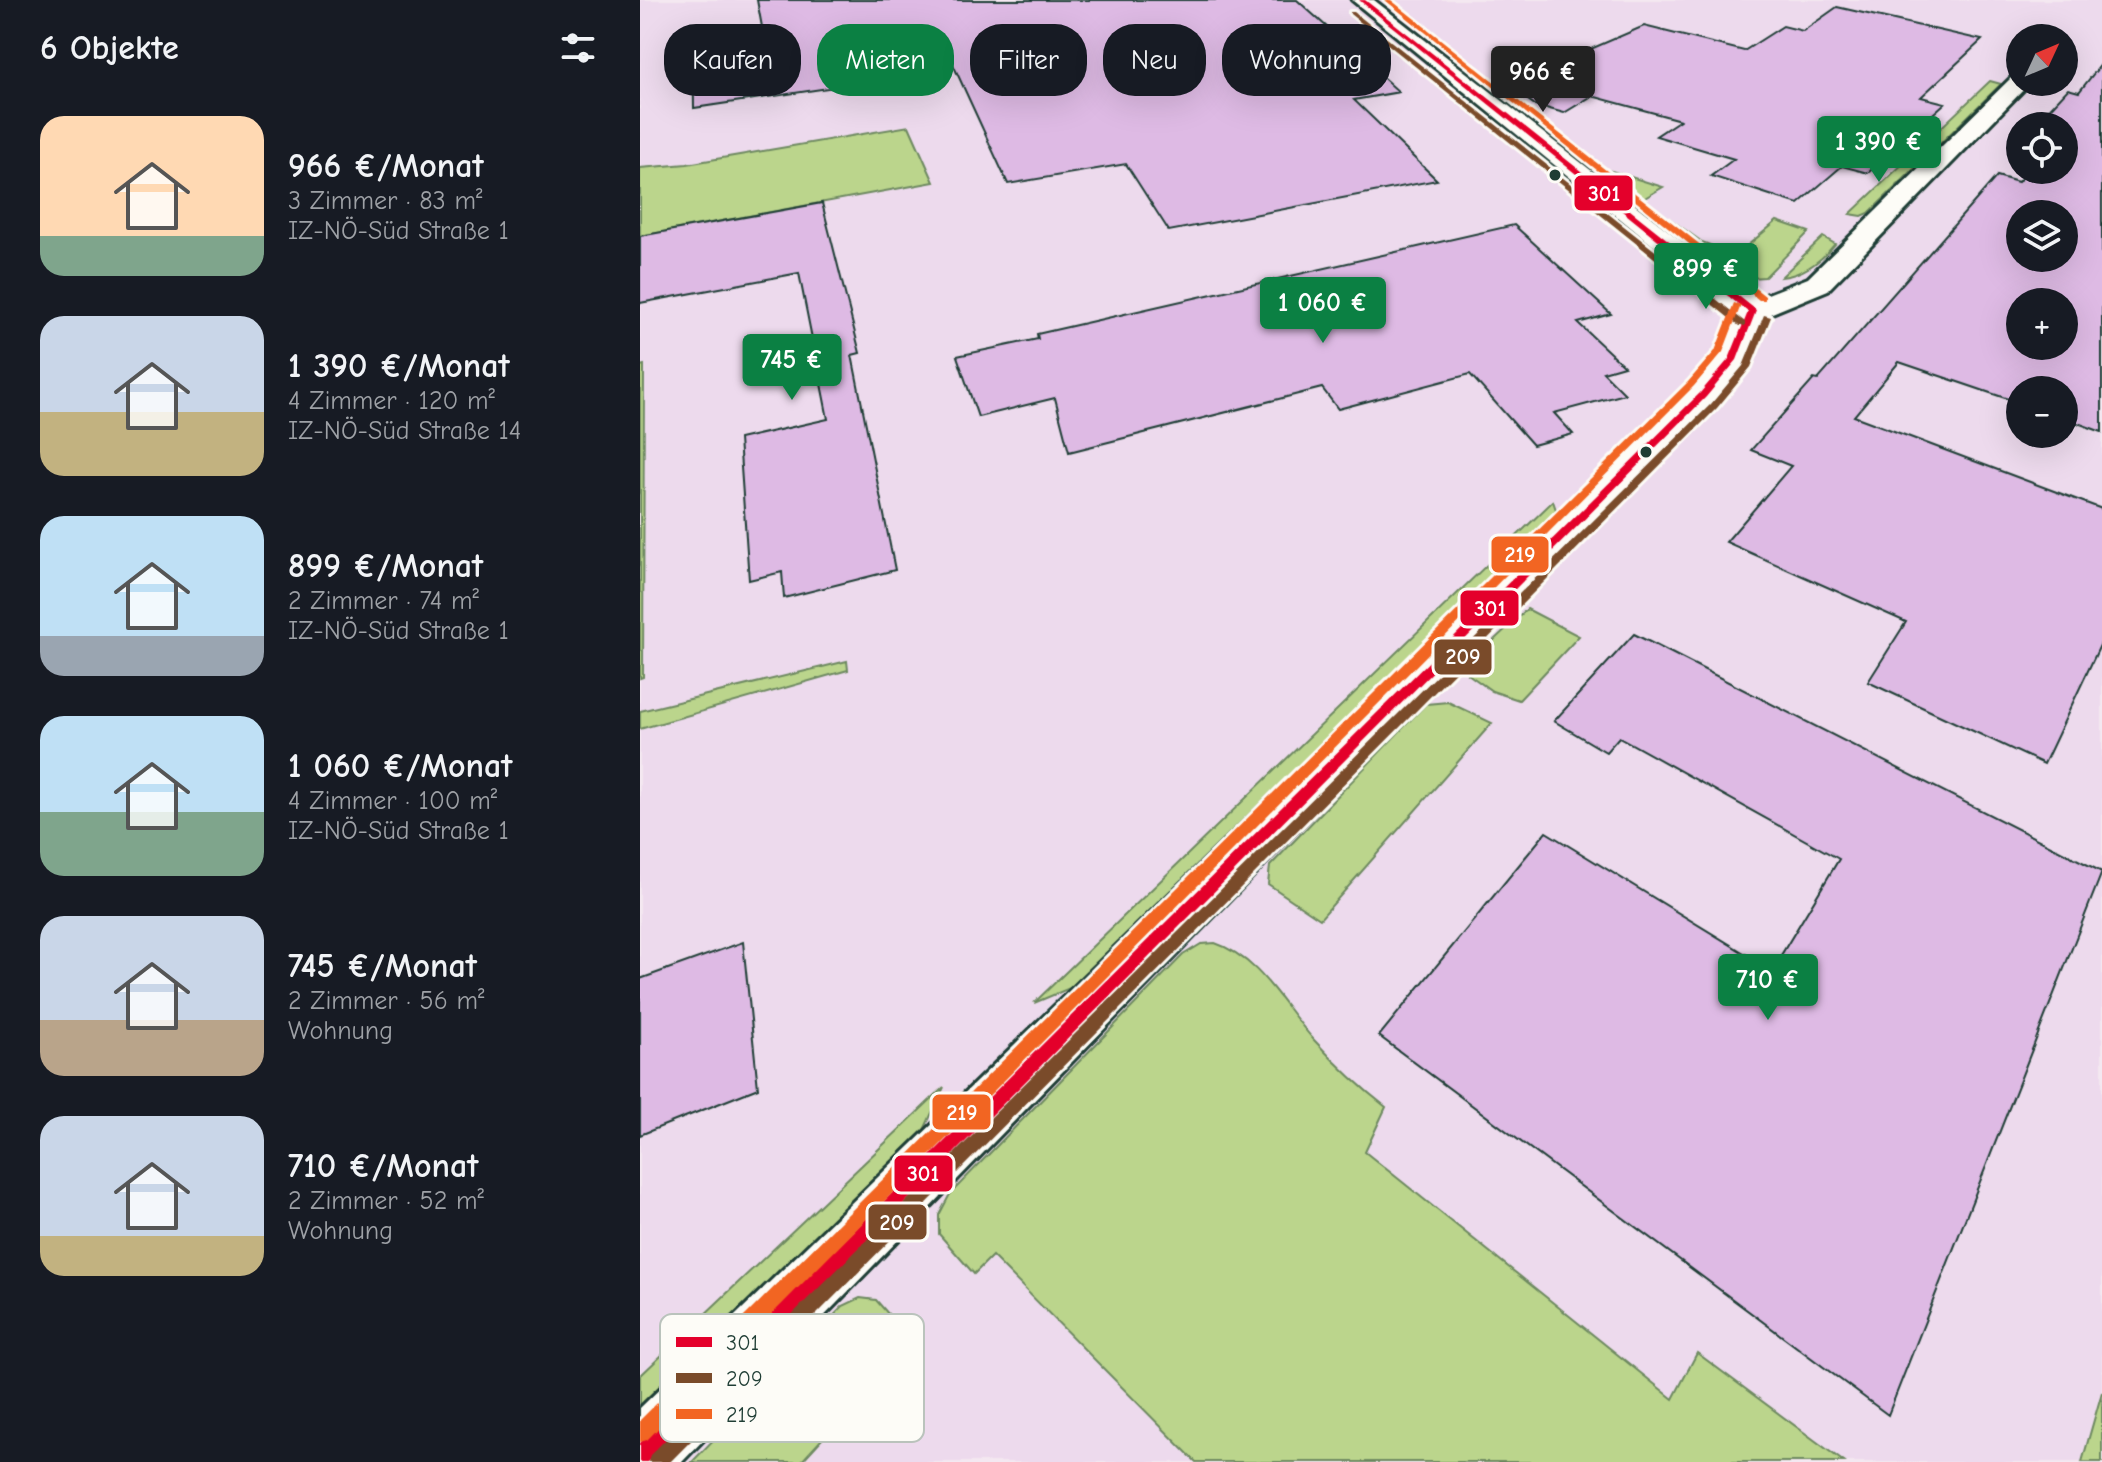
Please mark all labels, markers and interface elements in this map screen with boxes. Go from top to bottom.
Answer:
chip: Kaufen [664,24,801,96]
chip: Mieten [817,24,954,96]
chip: Filter [970,24,1087,96]
chip: Neu [1103,24,1206,96]
chip: Wohnung [1222,24,1391,96]
north arrow [2006,24,2078,96]
map controls [2006,24,2078,448]
icon: filters [556,26,600,70]
text: 6 Objekte [40,28,179,68]
pin: 966 € [1487,46,1599,114]
text: 966 € [1509,57,1577,87]
button: locate [2006,112,2078,184]
pin: 1 390 € [1805,116,1953,184]
text: 1 390 € [1835,127,1923,157]
text: 966 €/Monat [288,146,484,186]
icon: home [104,148,200,244]
unlabelled marker [1547,167,1563,183]
line badge: 301 [1573,174,1634,212]
text: 301 [1588,181,1620,207]
text: 3 Zimmer · 83 m² [288,186,482,216]
button: layers [2006,200,2078,272]
text: IZ-NÖ-Süd Straße 1 [288,216,509,246]
pin: 899 € [1650,243,1762,311]
text: 899 € [1672,254,1740,284]
pin: 1 060 € [1249,277,1397,345]
text: 1 060 € [1278,288,1368,318]
button: + [2006,288,2078,360]
pin: 745 € [736,334,848,402]
text: 745 € [761,345,823,375]
text: 1 390 €/Monat [288,346,510,386]
icon: home [104,348,200,444]
button: − [2006,376,2078,448]
text: 4 Zimmer · 120 m² [288,386,495,416]
text: IZ-NÖ-Süd Straße 14 [288,416,521,446]
unlabelled marker [1638,444,1654,460]
line badge: 219 [1490,535,1550,574]
text: 219 [1504,542,1536,568]
text: 899 €/Monat [288,546,483,586]
icon: home [104,548,200,644]
text: 2 Zimmer · 74 m² [288,586,479,616]
line badge: 301 [1459,589,1520,627]
text: 301 [1474,596,1506,622]
text: IZ-NÖ-Süd Straße 1 [288,616,509,646]
line badge: 209 [1433,638,1493,676]
text: 209 [1445,644,1481,670]
text: 1 060 €/Monat [288,746,512,786]
icon: home [104,748,200,844]
text: 4 Zimmer · 100 m² [288,786,497,816]
text: IZ-NÖ-Süd Straße 1 [288,816,509,846]
text: 745 €/Monat [288,946,477,986]
icon: home [104,948,200,1044]
pin: 710 € [1712,954,1824,1022]
text: 710 € [1736,965,1800,995]
text: 2 Zimmer · 56 m² [288,986,484,1016]
text: Wohnung [288,1016,393,1046]
line badge: 219 [931,1093,992,1131]
text: 219 [946,1100,978,1126]
text: 710 €/Monat [288,1146,478,1186]
icon: home [104,1148,200,1244]
line badge: 301 [893,1154,954,1193]
text: 301 [907,1161,939,1187]
text: 2 Zimmer · 52 m² [288,1186,484,1216]
line badge: 209 [867,1203,928,1241]
text: 209 [879,1210,915,1236]
text: Wohnung [288,1216,393,1246]
legend [660,1314,924,1442]
text: 301 [726,1330,759,1356]
text: 209 [726,1366,763,1392]
text: 219 [726,1402,758,1428]

